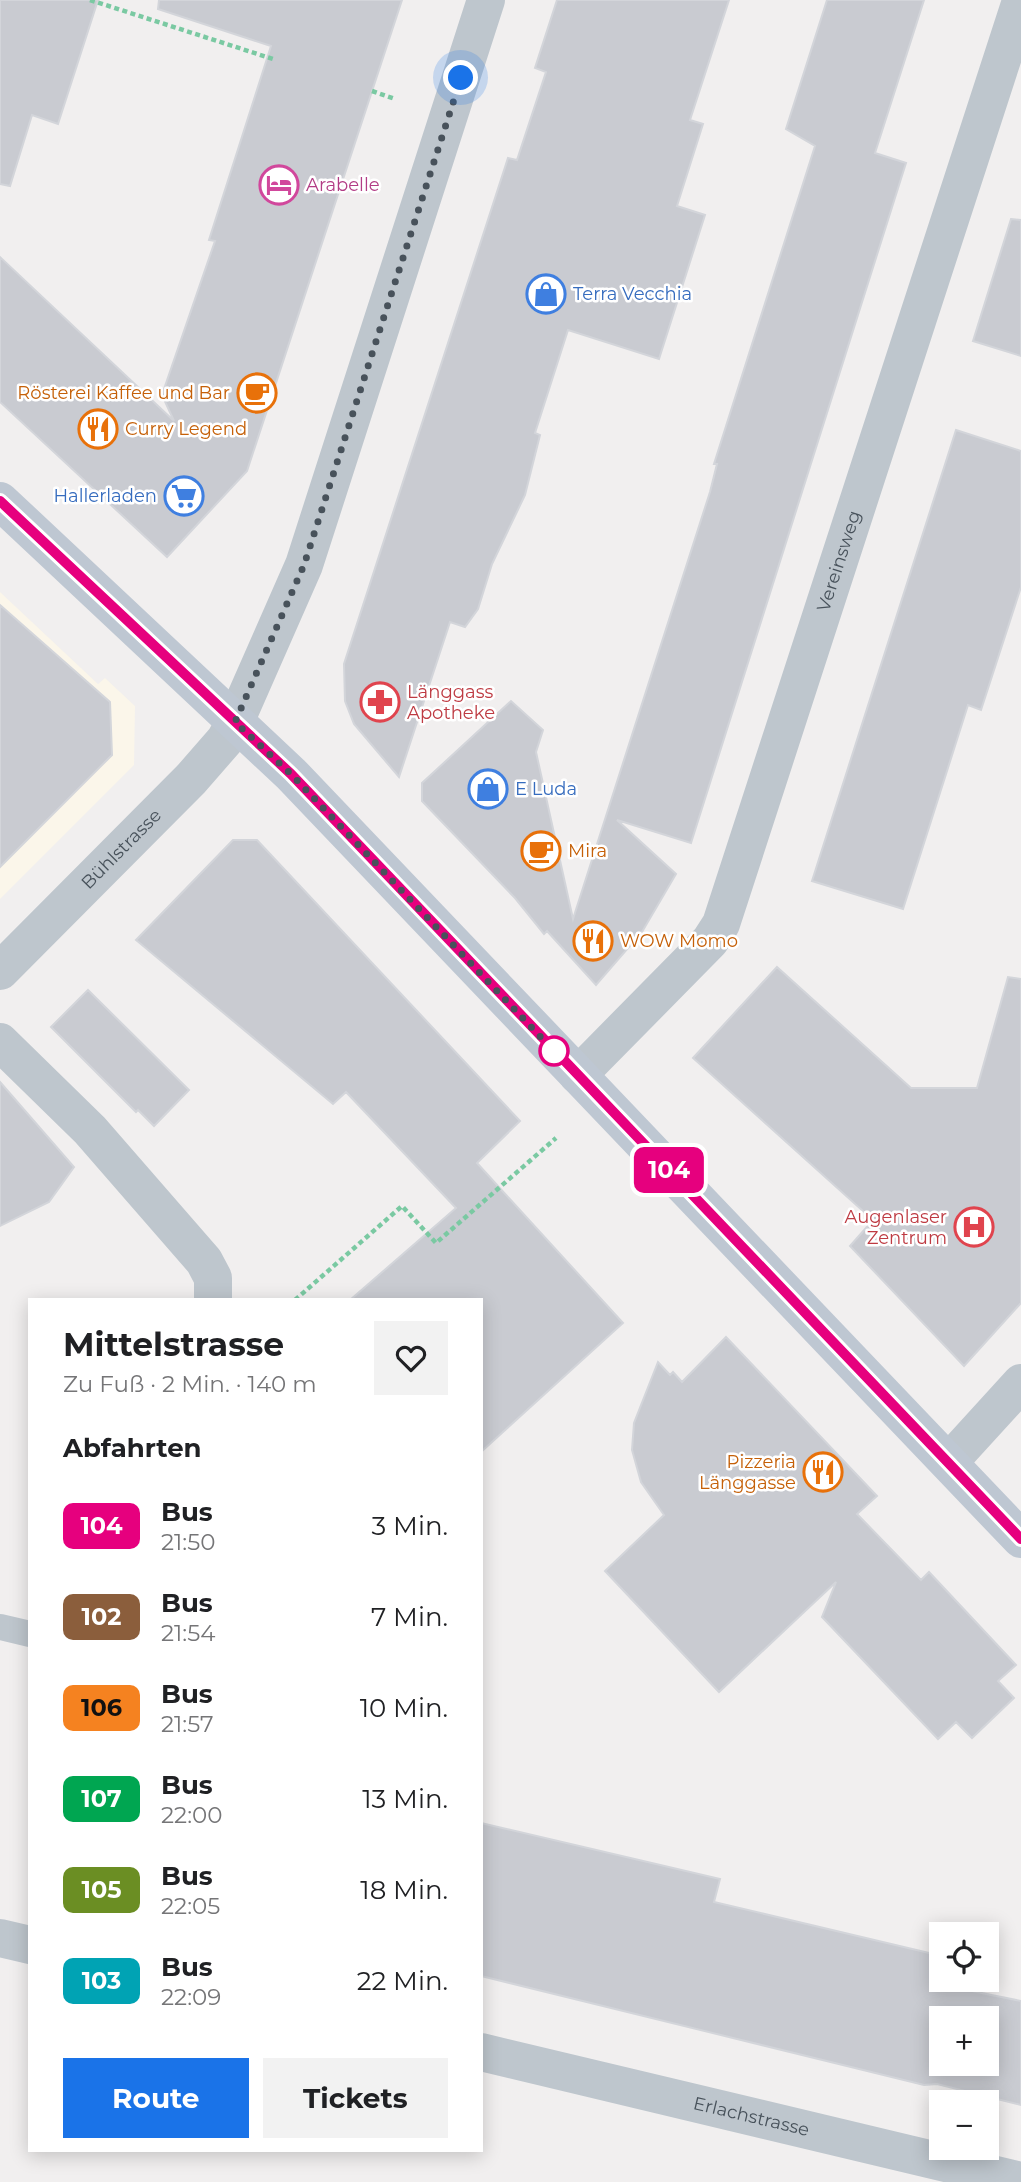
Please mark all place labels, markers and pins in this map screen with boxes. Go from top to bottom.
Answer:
hotel icon: Arabelle [258,164,300,206]
place label: Arabelle [306,174,380,196]
shop icon: Terra Vecchia [525,273,567,315]
place label: Terra Vecchia [573,283,692,305]
cafe icon: Rösterei Kaffee und Bar [236,372,278,414]
place label: Rösterei Kaffee und Bar [17,382,230,404]
restaurant icon: Curry Legend [77,408,119,450]
place label: Curry Legend [125,418,247,440]
supermarket icon: Hallerladen [163,475,205,517]
place label: Hallerladen [53,485,157,507]
pharmacy icon: Länggass Apotheke [359,681,401,723]
place label: Länggass Apotheke [407,681,495,724]
shop icon: E Luda [467,768,509,810]
place label: E Luda [515,778,577,800]
cafe icon: Mira [520,830,562,872]
place label: Mira [568,840,607,862]
restaurant icon: WOW Momo [572,920,614,962]
place label: WOW Momo [620,930,738,952]
unlabelled marker [539,1036,569,1066]
place label: Augenlaser Zentrum [844,1206,947,1249]
hospital icon: Augenlaser Zentrum [953,1206,995,1248]
place label: Pizzeria Länggasse [699,1451,796,1494]
restaurant icon: Pizzeria Länggasse [802,1451,844,1493]

